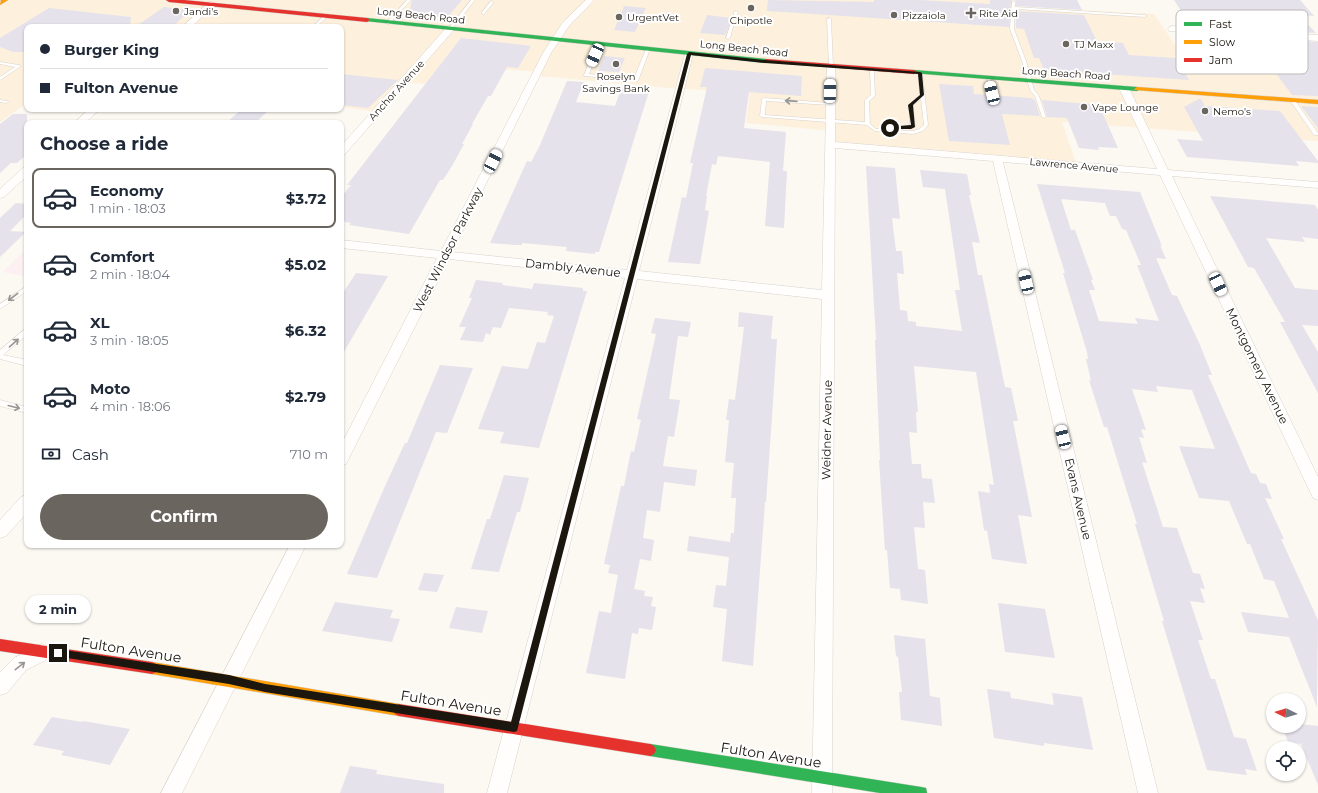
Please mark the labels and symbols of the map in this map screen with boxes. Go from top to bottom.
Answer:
marker: Chipotle [746,3,756,13]
street label: Long Beach Road [376,4,466,27]
place label: Jandi's [183,5,218,18]
marker: Jandi's [171,6,181,16]
place label: Rite Aid [979,7,1018,20]
marker: Rite Aid [966,8,976,18]
place label: Pizzaiola [902,9,946,22]
marker: Pizzaiola [889,10,899,20]
legend [1176,10,1308,74]
place label: UrgentVet [627,11,679,24]
marker: UrgentVet [614,12,624,22]
place label: Chipotle [730,14,772,27]
text: Fast [1209,17,1233,31]
text: Slow [1209,35,1235,49]
street label: Long Beach Road [699,37,789,60]
place label: TJ Maxx [1074,38,1114,51]
marker: TJ Maxx [1061,39,1071,49]
car [585,42,605,68]
text: Jam [1208,53,1233,67]
street label: Anchor Avenue [366,57,427,123]
marker: Roselyn Savings Bank [611,59,621,69]
street label: Long Beach Road [1021,64,1111,83]
place label: Roselyn Savings Bank [582,70,650,95]
car [824,79,836,103]
car [983,80,1001,106]
one-way arrow [785,97,798,104]
place label: Vape Lounge [1092,101,1158,114]
marker: Vape Lounge [1079,102,1089,112]
place label: Nemo's [1213,105,1251,118]
marker: Nemo's [1200,106,1210,116]
route start [881,119,899,137]
car [482,148,504,174]
street label: Lawrence Avenue [1029,155,1119,176]
street label: West Windsor Parkway [409,184,486,315]
street label: Dambly Avenue [525,255,622,280]
car [1017,269,1035,295]
car [1207,271,1229,297]
one-way arrow [8,293,19,301]
street label: Montgomery Avenue [1223,305,1292,426]
one-way arrow [8,339,18,348]
street label: Weidner Avenue [818,380,835,480]
one-way arrow [7,404,20,411]
car [1054,424,1072,450]
street label: Evans Avenue [1062,456,1095,541]
callout: 2 min [25,595,91,623]
street label: Fulton Avenue [79,633,183,667]
route end [49,644,67,662]
one-way arrow [15,661,26,670]
street label: Fulton Avenue [399,686,503,720]
north arrow [1266,693,1306,733]
street label: Fulton Avenue [719,738,823,772]

